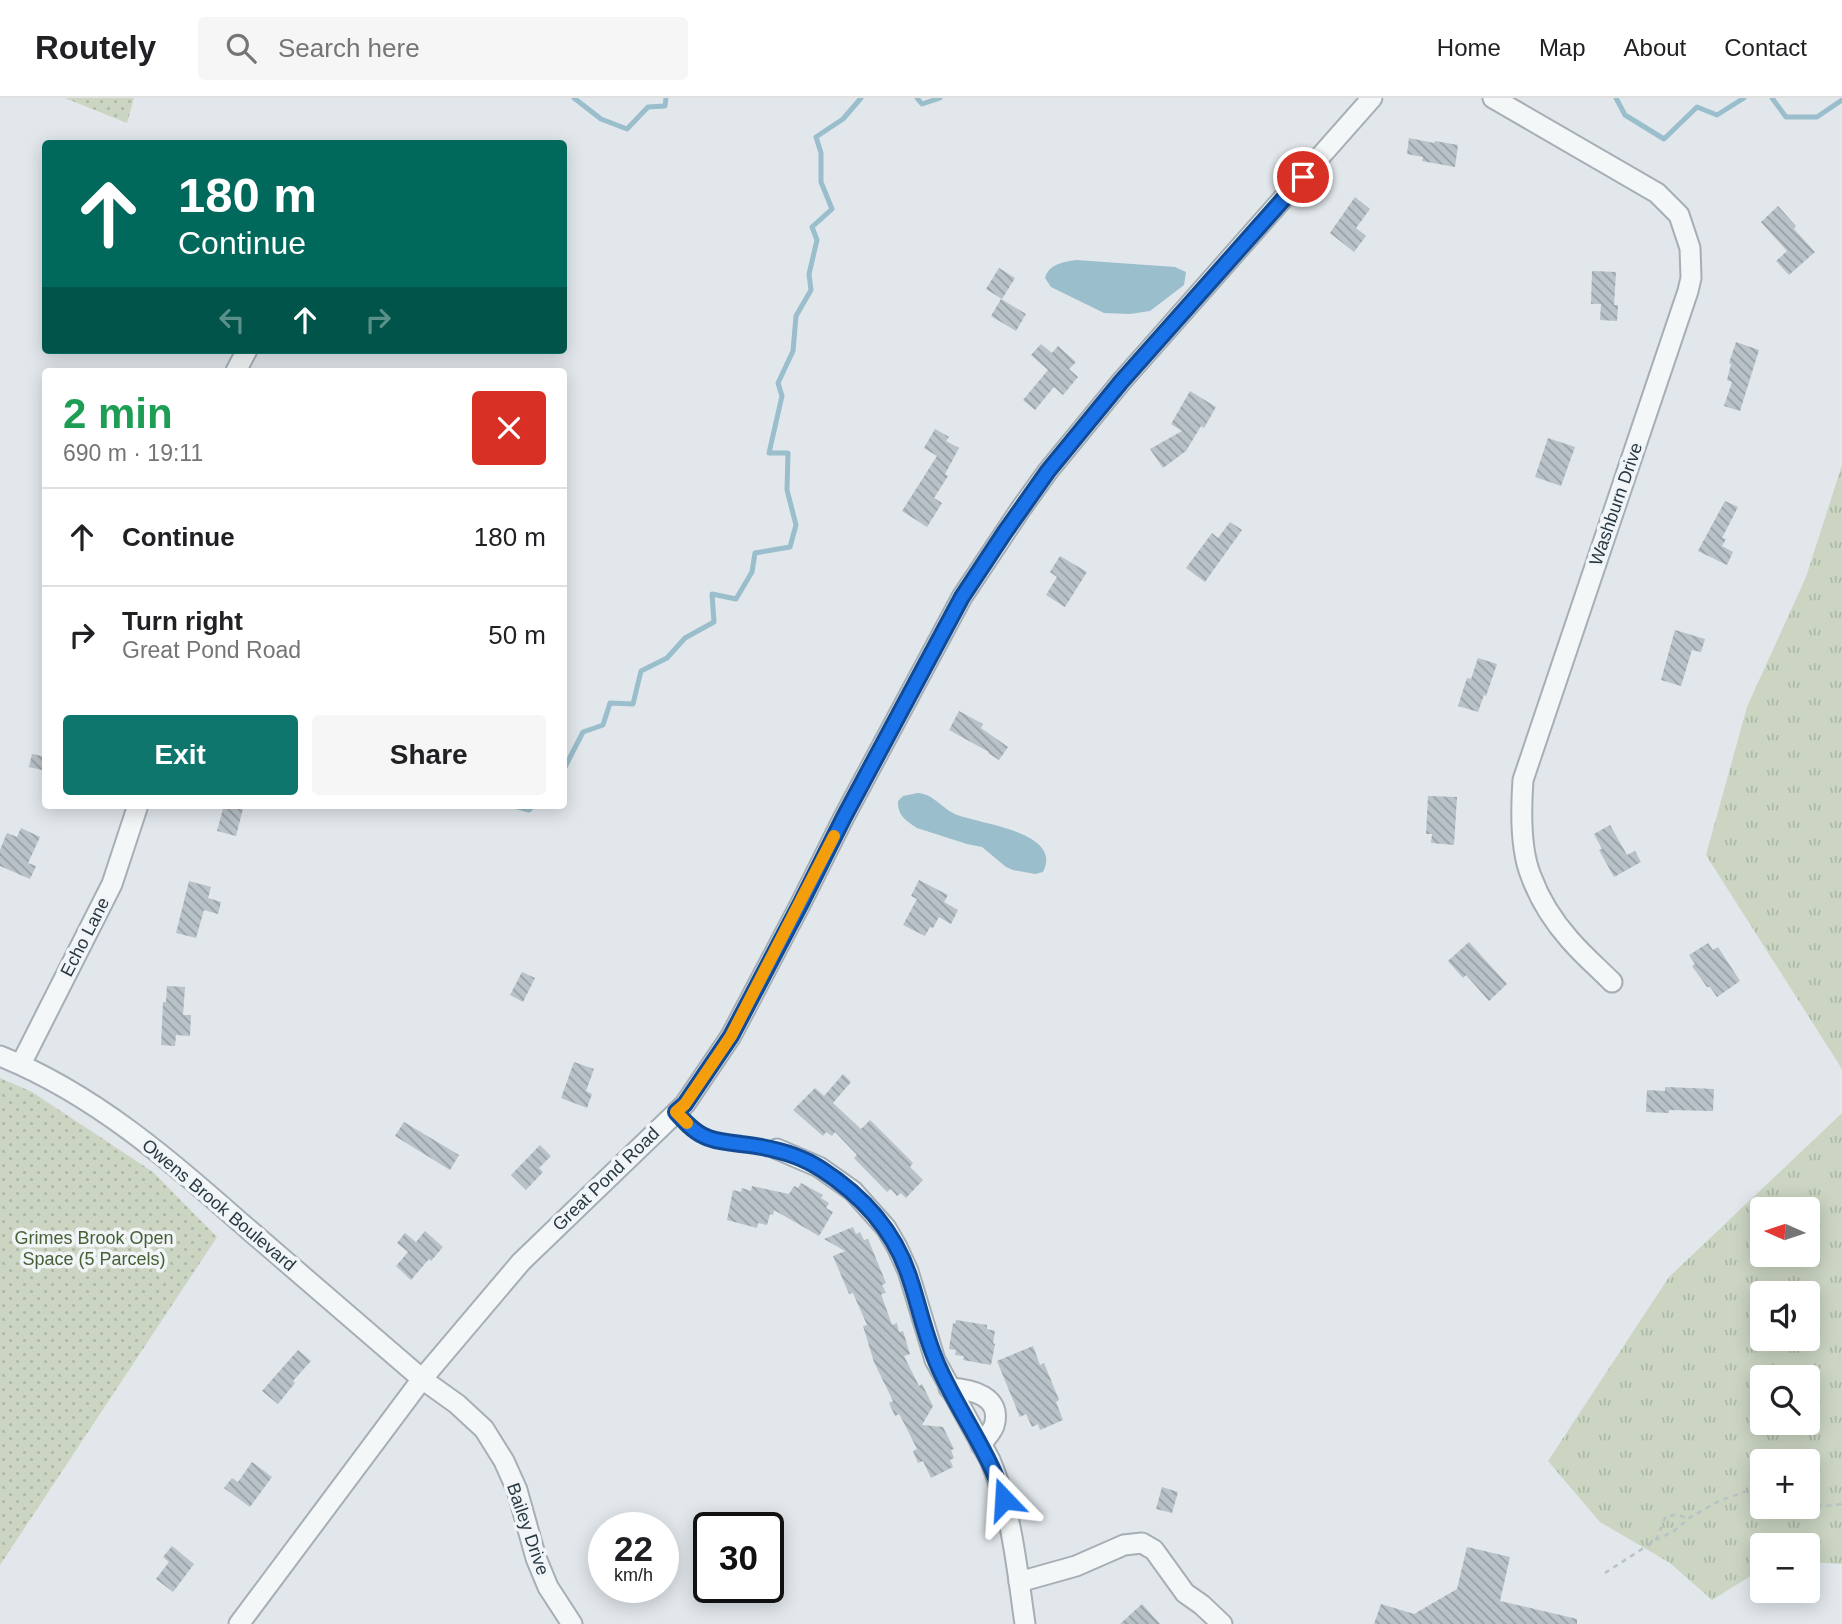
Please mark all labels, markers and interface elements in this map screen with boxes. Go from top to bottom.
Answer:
search box [198,17,688,80]
text: Routely [35,29,156,66]
icon: search [222,29,260,67]
text: Search here [278,33,420,63]
text: Home [1437,34,1501,61]
text: Map [1539,34,1586,61]
text: About [1624,34,1686,61]
text: Contact [1724,34,1807,61]
pin [1273,147,1333,207]
icon: arrive [1284,158,1322,196]
icon: ahead [63,168,154,259]
text: 180 m [178,168,317,222]
text: Continue [178,225,306,261]
icon: left [213,301,251,339]
icon: ahead [286,301,324,339]
icon: right [359,301,397,339]
text: 2 min [63,390,173,437]
button: close [472,391,546,465]
text: 690 m · 19:11 [63,440,203,466]
street label: Washburn Drive [1586,440,1646,568]
icon: ahead [63,518,101,556]
text: Continue [122,522,235,552]
text: 180 m [474,522,546,552]
text: Turn right [122,606,243,636]
icon: right [63,616,101,654]
text: 50 m [488,620,546,650]
text: Great Pond Road [122,637,301,663]
button: Exit [63,715,298,795]
button: Share [312,715,546,795]
street label: Echo Lane [57,894,113,980]
street label: Great Pond Road [549,1123,663,1235]
street label: Owens Brook Boulevard [138,1135,300,1275]
north arrow [1750,1197,1820,1267]
map controls [1750,1197,1820,1603]
park label: Grimes Brook Open Space (5 Parcels) [14,1228,174,1269]
button: sound [1750,1281,1820,1351]
button: search [1750,1365,1820,1435]
button: + [1750,1449,1820,1519]
position arrow [967,1462,1041,1536]
street label: Bailey Drive [503,1480,553,1578]
speed limit sign: 30 [693,1512,784,1603]
text: 22 [614,1529,653,1568]
button: − [1750,1533,1820,1603]
text: km/h [614,1565,653,1585]

